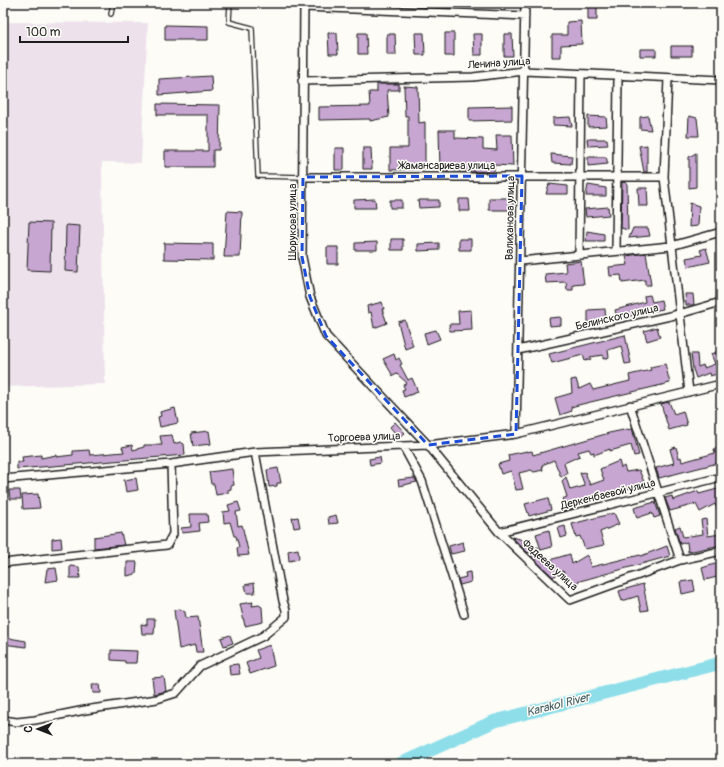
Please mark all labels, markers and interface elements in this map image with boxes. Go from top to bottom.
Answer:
scale bar [20,18,128,44]
text: 100 m [26,25,61,40]
street label: Ленина улица [466,54,531,72]
street label: Жамансариева улица [397,159,495,172]
street label: Валиханова улица [503,176,517,260]
street label: Шорукова улица [286,184,299,260]
street label: Белинского улица [574,301,660,333]
street label: Торгоева улица [327,429,401,445]
street label: Деркенбаевой улица [558,476,657,512]
street label: Фадеева улица [520,537,580,593]
water label: Karakol River [525,689,593,720]
north arrow [18,709,58,749]
text: С [22,725,35,732]

